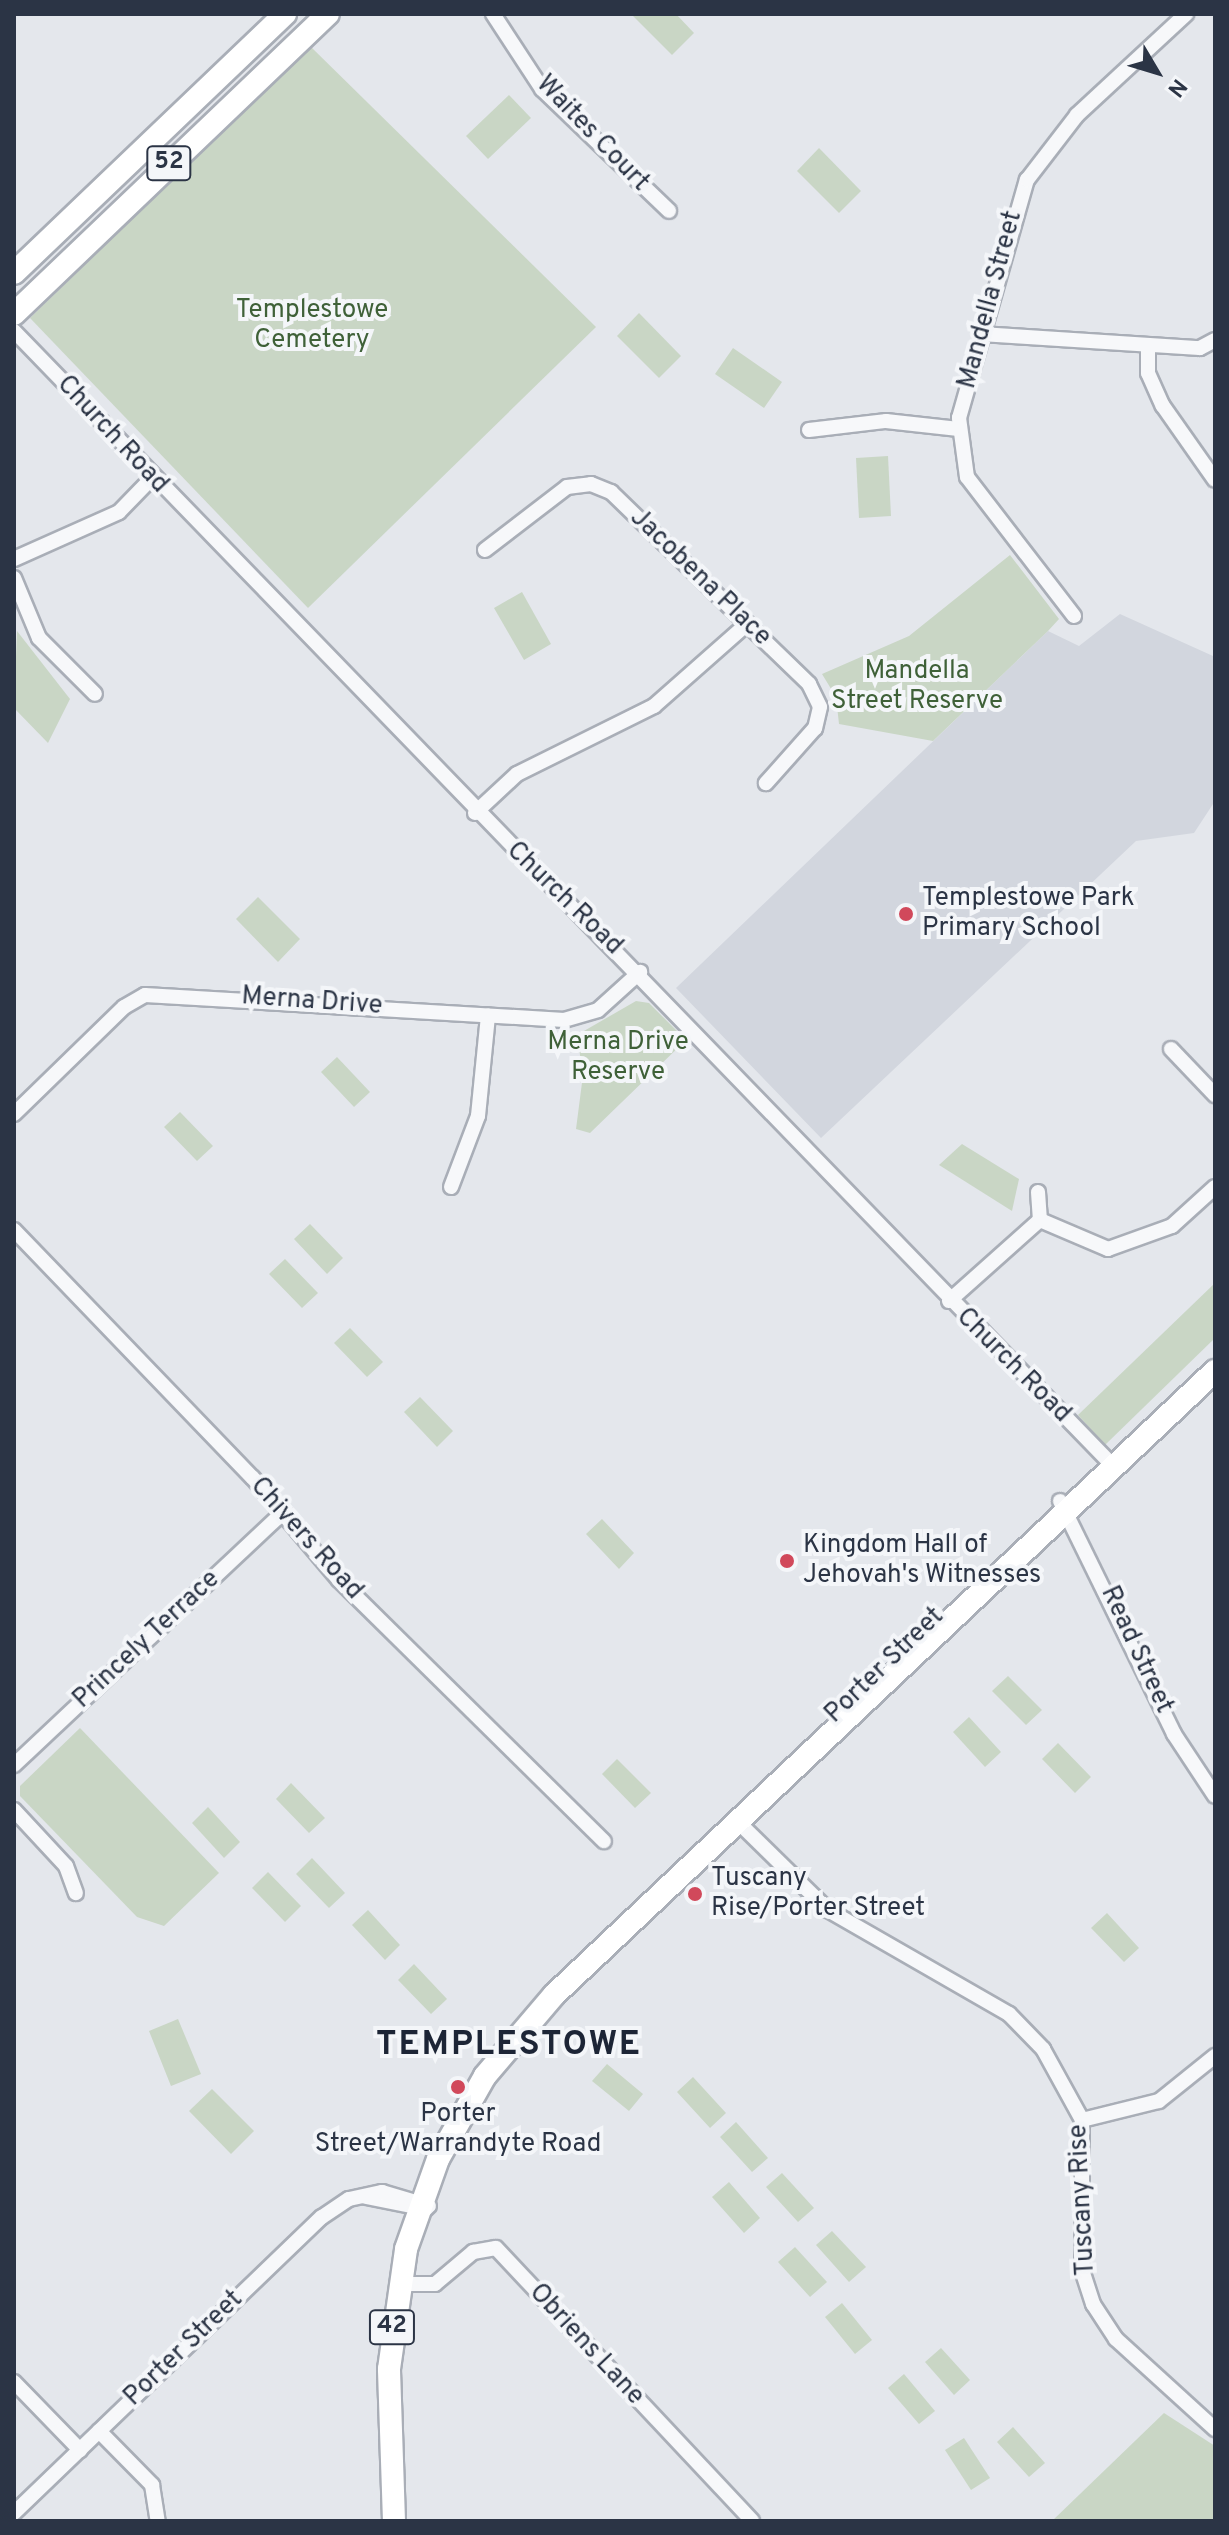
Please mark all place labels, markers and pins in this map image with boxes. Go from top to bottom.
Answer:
place label: Templestowe Park Primary School [922,883,1134,944]
marker: Templestowe Park Primary School [897,905,915,923]
place label: Kingdom Hall of Jehovah's Witnesses [803,1530,1042,1592]
marker: Kingdom Hall of Jehovah's Witnesses [778,1552,796,1570]
place label: Tuscany Rise/Porter Street [711,1863,925,1924]
marker: Tuscany Rise/Porter Street [686,1885,704,1903]
marker: Porter Street/Warrandyte Road [449,2078,467,2096]
place label: Porter Street/Warrandyte Road [315,2099,601,2160]

